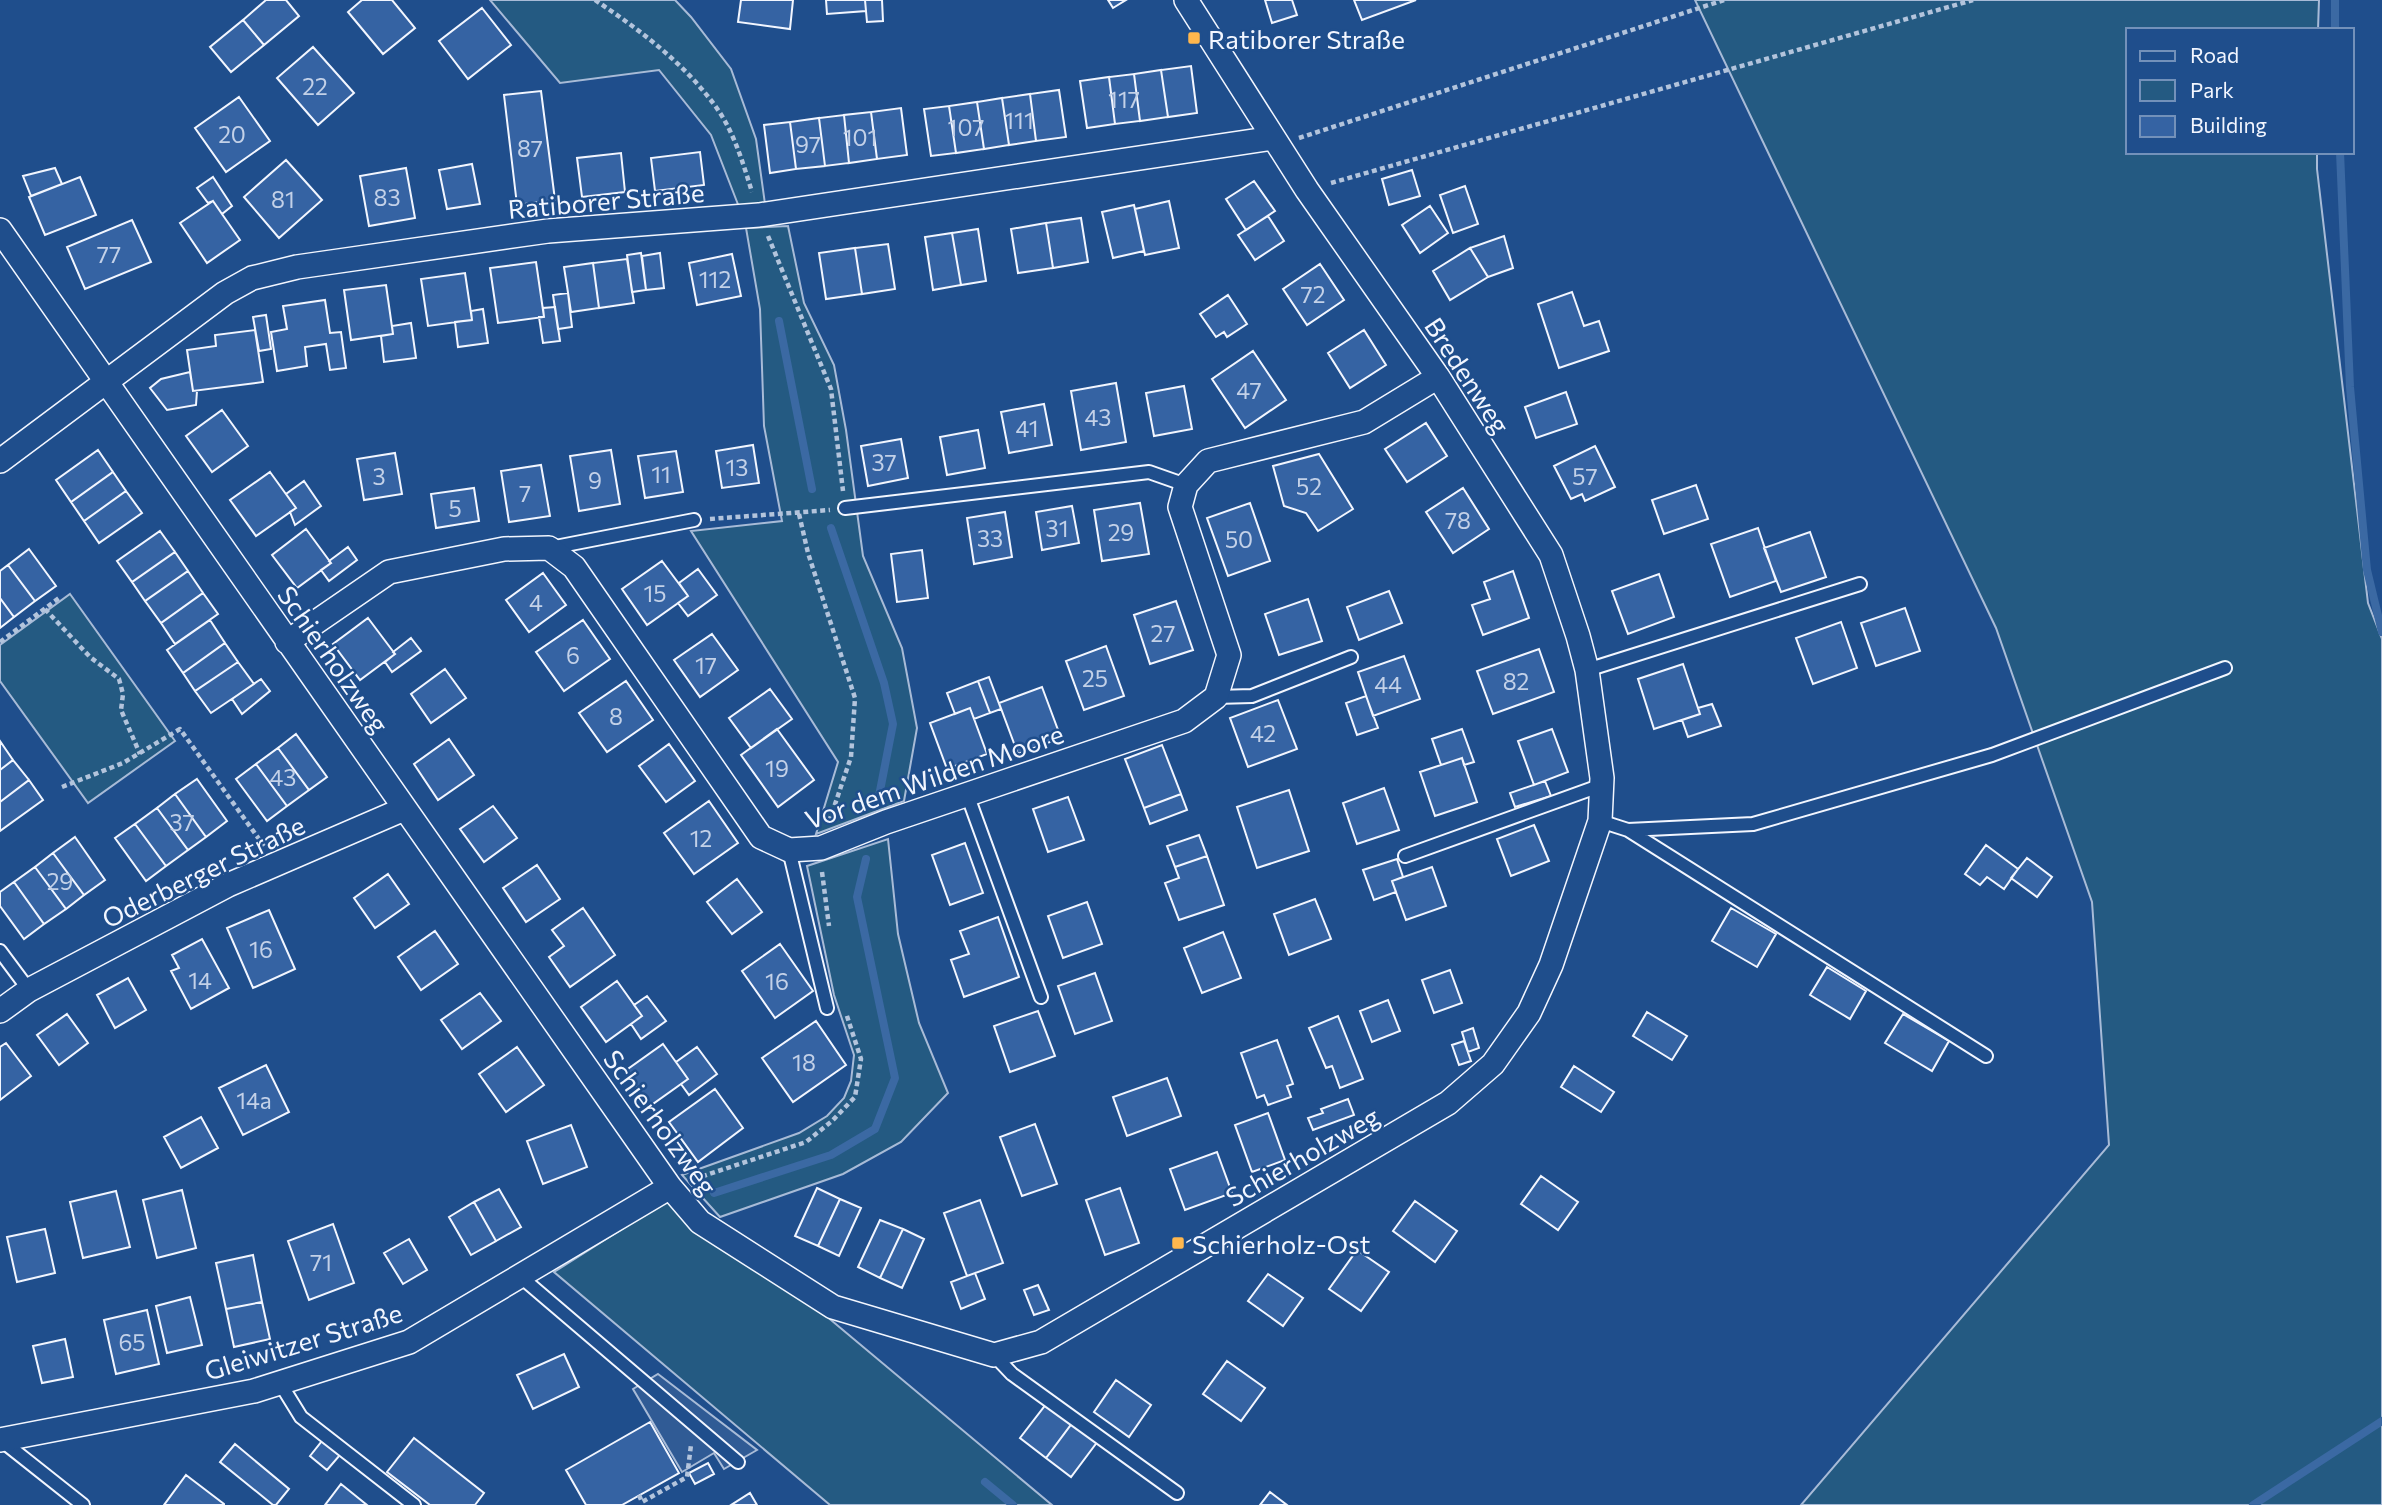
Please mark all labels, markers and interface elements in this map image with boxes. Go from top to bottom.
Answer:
place label: Ratiborer Straße [1208,23,1405,54]
legend [2126,28,2354,154]
marker: Ratiborer Straße [1186,30,1202,46]
text: Road [2190,42,2239,67]
house number: 22 [302,72,328,100]
text: Park [2190,77,2234,102]
house number: 117 [1108,85,1140,113]
house number: 111 [1004,106,1034,134]
text: Building [2190,112,2267,137]
house number: 107 [948,113,984,141]
house number: 20 [218,120,246,148]
house number: 101 [843,123,877,151]
house number: 97 [795,130,821,158]
house number: 87 [517,134,543,162]
street label: Ratiborer Straße [506,176,706,224]
house number: 83 [373,183,401,211]
house number: 81 [271,185,295,213]
house number: 77 [97,240,121,268]
house number: 112 [699,265,731,293]
house number: 72 [1301,280,1325,308]
street label: Bredenweg [1419,311,1517,439]
house number: 47 [1236,376,1262,404]
house number: 43 [1085,403,1111,431]
house number: 41 [1016,414,1038,442]
house number: 37 [871,448,897,476]
house number: 13 [726,453,748,481]
house number: 11 [651,460,671,488]
house number: 3 [372,462,386,490]
house number: 57 [1572,462,1598,490]
house number: 9 [588,466,602,494]
house number: 52 [1296,472,1322,500]
house number: 7 [519,479,531,507]
house number: 5 [448,494,462,522]
house number: 78 [1445,506,1471,534]
house number: 31 [1046,514,1068,542]
house number: 29 [1108,518,1134,546]
house number: 33 [977,524,1003,552]
house number: 50 [1225,525,1253,553]
house number: 15 [643,579,667,607]
street label: Schierholzweg [272,580,396,738]
house number: 4 [529,588,543,616]
house number: 27 [1151,619,1175,647]
house number: 6 [566,641,580,669]
house number: 17 [695,651,717,679]
house number: 25 [1082,664,1108,692]
house number: 82 [1503,667,1529,695]
house number: 44 [1374,670,1402,698]
house number: 8 [609,702,623,730]
street label: Vor dem Wilden Moore [801,717,1067,835]
house number: 42 [1250,719,1276,747]
house number: 19 [765,754,789,782]
house number: 43 [270,763,296,791]
street label: Oderberger Straße [97,808,309,934]
house number: 37 [169,808,195,836]
house number: 12 [690,824,712,852]
house number: 29 [47,867,73,895]
house number: 16 [249,935,273,963]
house number: 14 [188,966,212,994]
house number: 16 [765,967,789,995]
street label: Schierholzweg [598,1043,724,1201]
house number: 18 [792,1048,816,1076]
house number: 14a [236,1086,272,1114]
street label: Schierholzweg [1220,1100,1384,1212]
place label: Schierholz-Ost [1192,1228,1370,1259]
marker: Schierholz-Ost [1170,1235,1186,1251]
house number: 71 [310,1248,332,1276]
street label: Gleiwitzer Straße [200,1296,406,1386]
house number: 65 [118,1328,146,1356]

